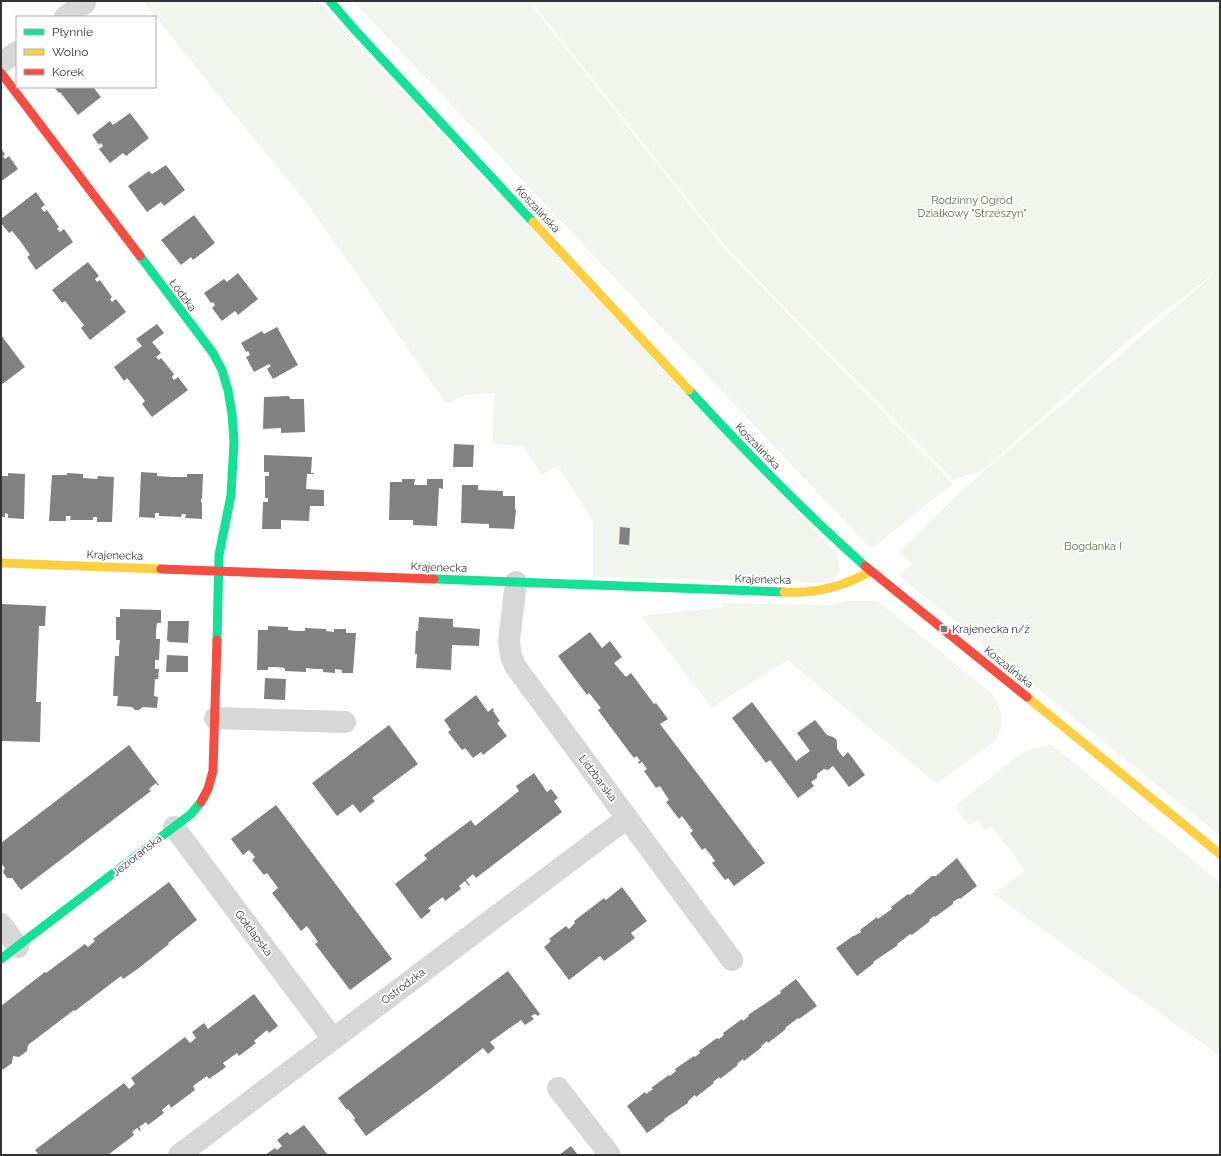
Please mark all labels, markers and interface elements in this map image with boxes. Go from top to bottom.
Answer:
legend [16,16,156,88]
text: Płynnie [52,25,93,39]
text: Wolno [52,45,88,59]
text: Korek [52,65,85,79]
street label: Koszalińska [513,183,562,235]
park label: Rodzinny Ogród Działkowy "Strzeszyn" [917,194,1027,220]
street label: Łódzka [166,277,199,314]
street label: Koszalińska [732,421,783,472]
park label: Bogdanka I [1064,540,1122,553]
street label: Krajenecka [86,548,143,563]
street label: Krajenecka [410,560,467,575]
street label: Krajenecka [734,572,791,587]
place label: Krajenecka n/ż [952,623,1030,636]
marker: Krajenecka n/ż [939,624,949,634]
street label: Koszalińska [982,644,1036,691]
street label: Lidzbarska [576,752,619,804]
street label: Jeziorańska [110,832,165,879]
street label: Gołdapska [232,908,275,959]
street label: Ostródzka [379,966,428,1007]

